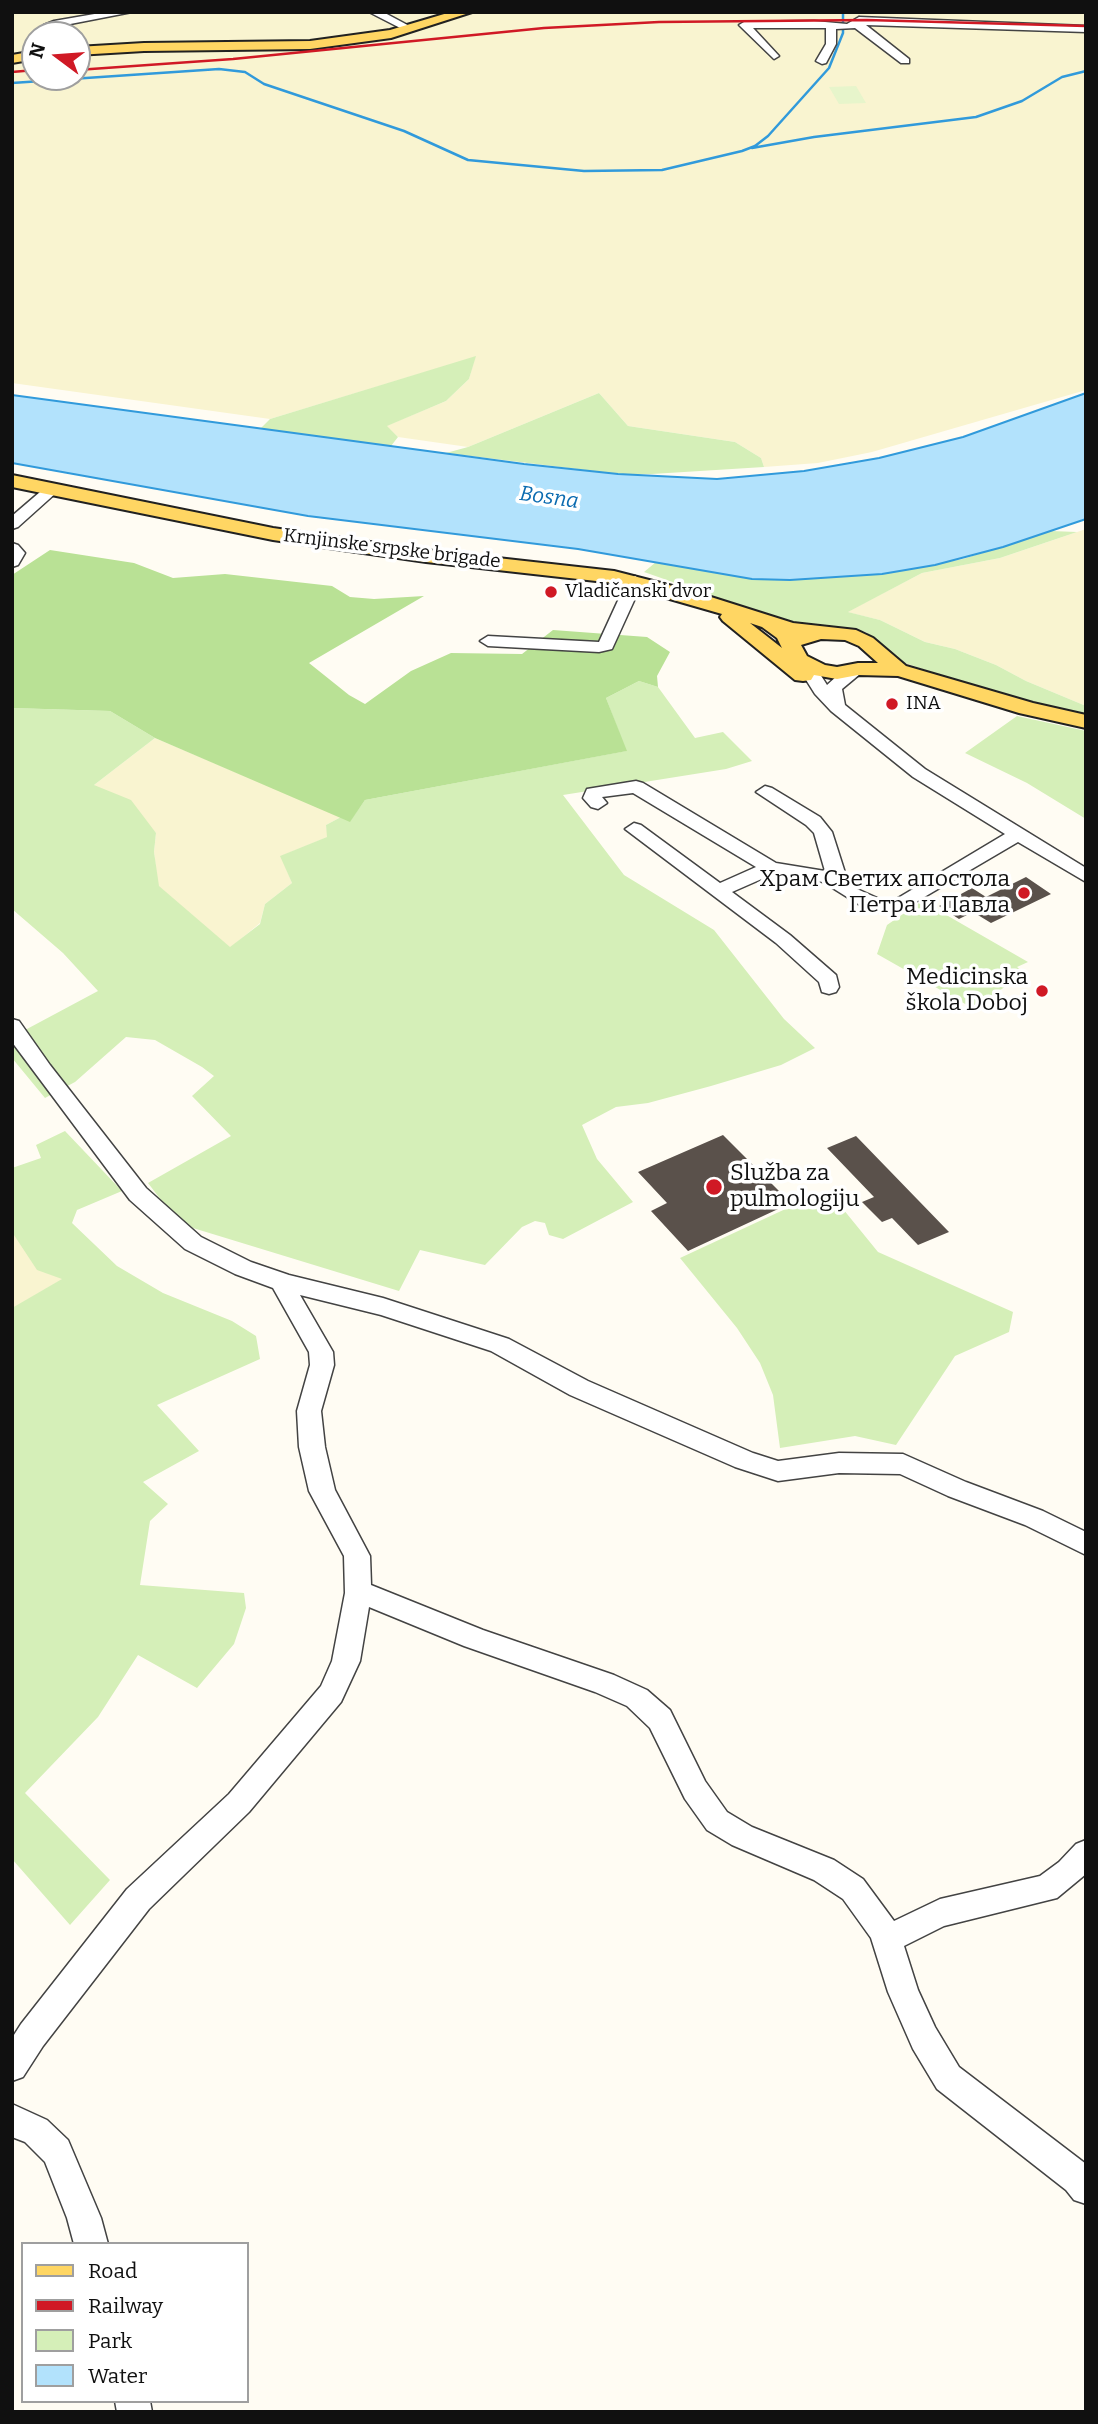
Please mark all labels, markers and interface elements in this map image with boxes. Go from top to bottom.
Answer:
north arrow [21,21,91,91]
text: N [24,40,50,61]
water label: Bosna [518,481,580,515]
street label: Krnjinske srpske brigade [282,524,502,574]
place label: Vladičanski dvor [565,581,711,603]
marker: Vladičanski dvor [543,584,559,600]
place label: INA [906,693,941,715]
marker: INA [884,696,900,712]
place label: Храм Светих апостола Петра и Павла [759,866,1010,920]
marker: Храм Светих апостола Петра и Павла [1016,885,1032,901]
place label: Medicinska škola Doboj [905,964,1028,1018]
marker: Medicinska škola Doboj [1034,983,1050,999]
place label: Služba za pulmologiju [730,1160,860,1214]
marker: Služba za pulmologiju [704,1177,724,1197]
legend [21,2242,248,2403]
text: Road [88,2258,137,2284]
text: Railway [88,2293,163,2319]
text: Park [88,2328,132,2354]
text: Water [88,2363,147,2389]

